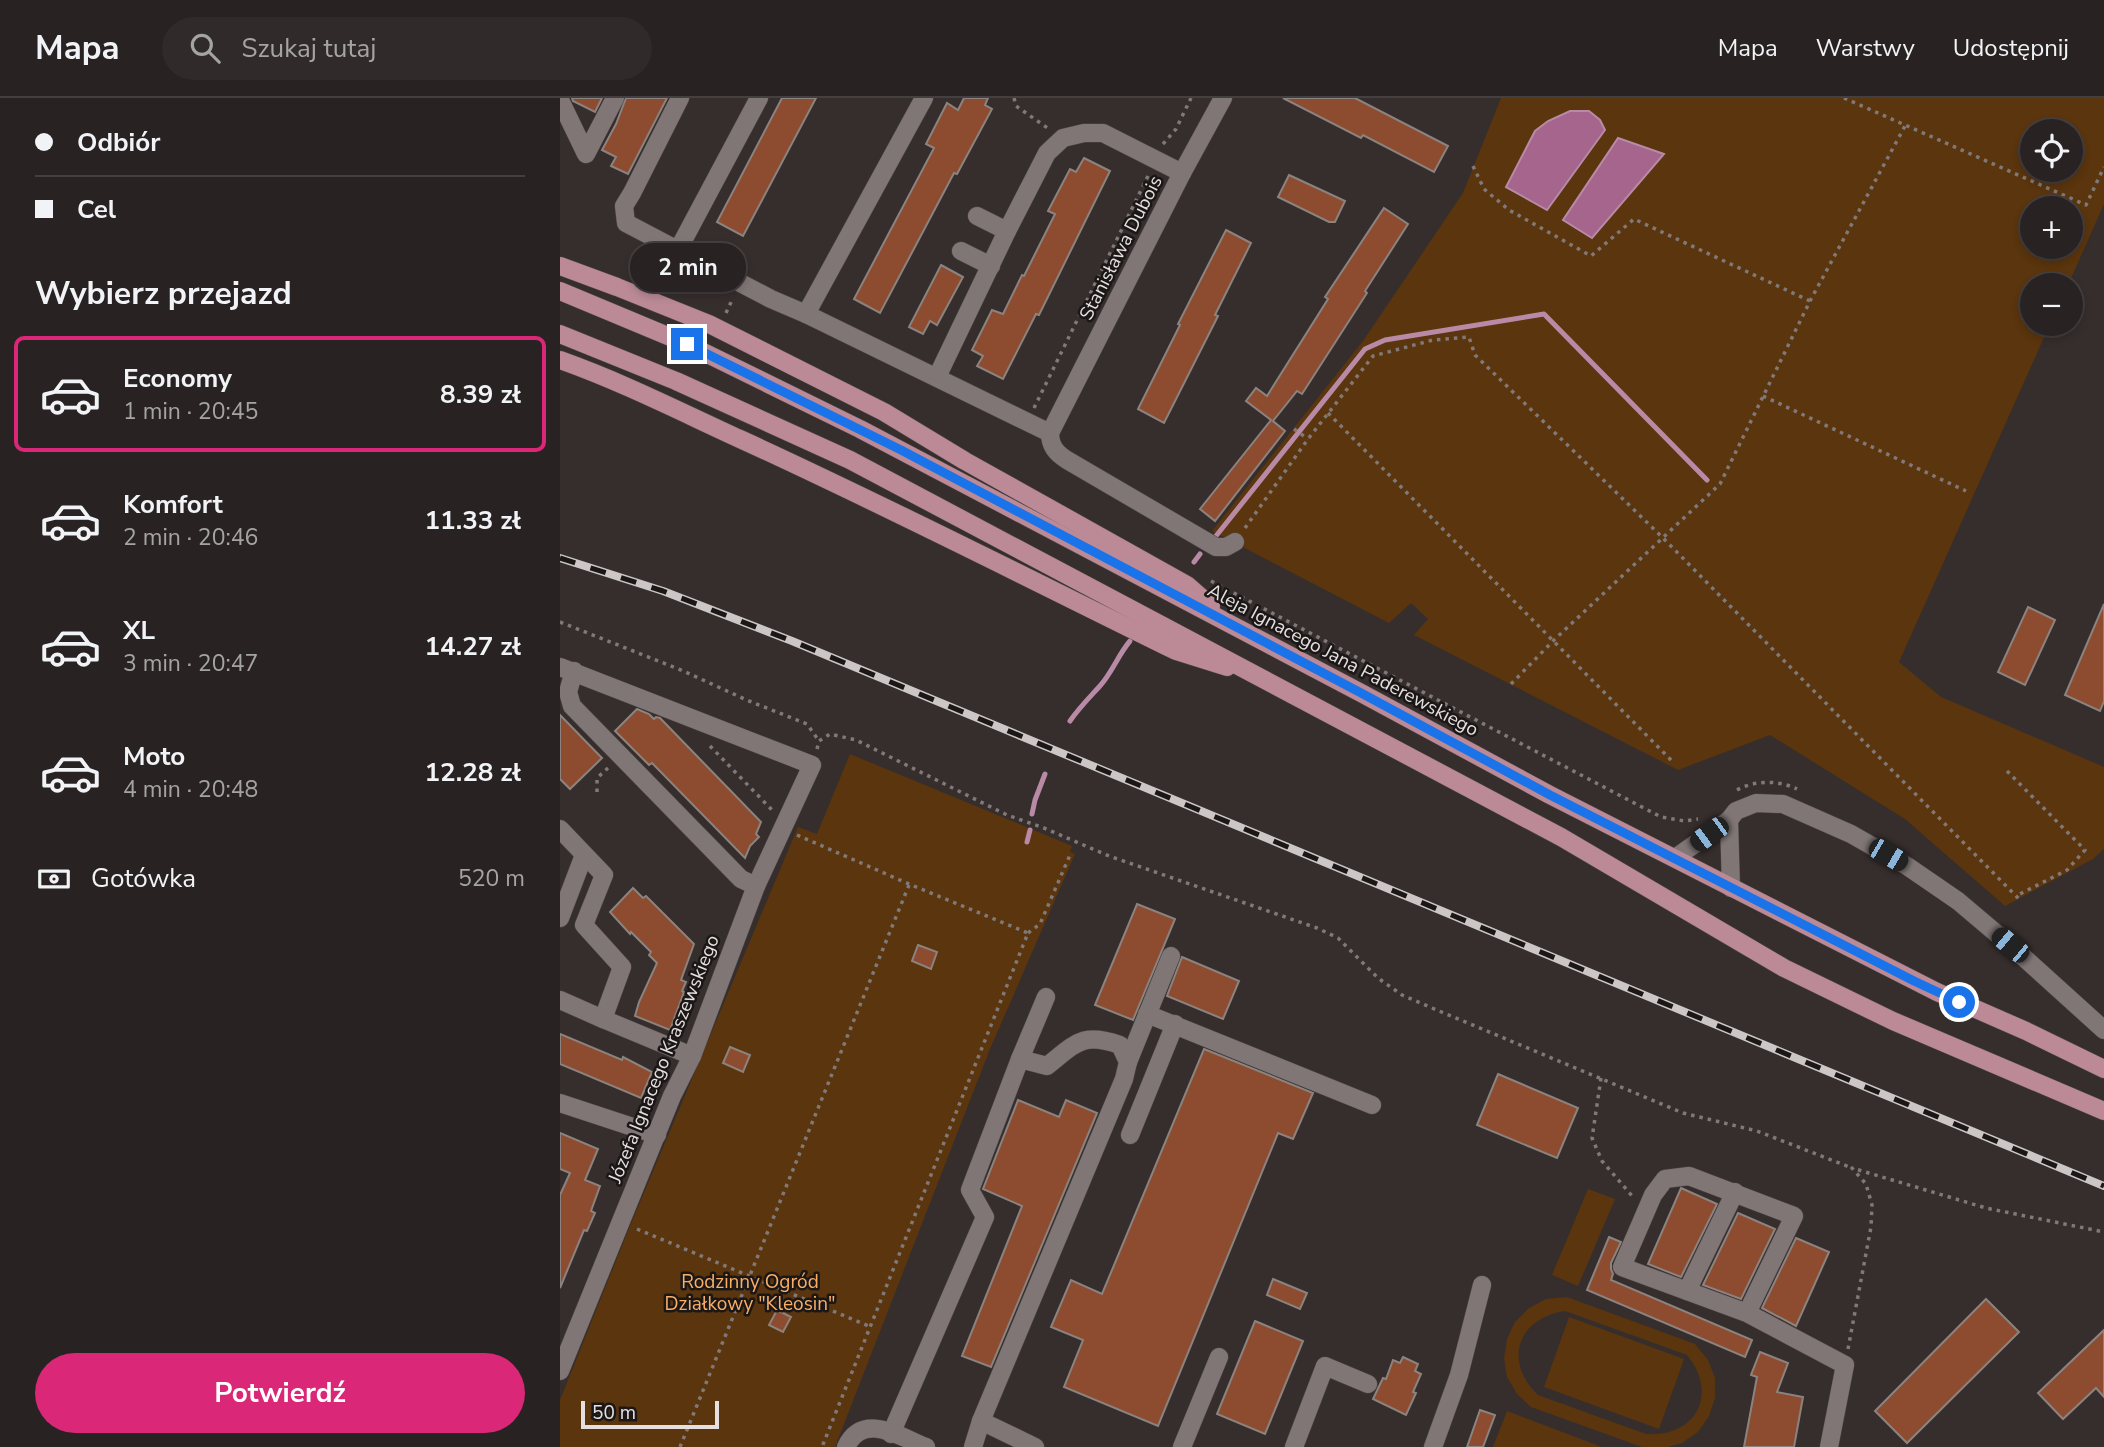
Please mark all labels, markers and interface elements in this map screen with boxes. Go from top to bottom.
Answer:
search box [162,17,652,80]
text: Mapa [35,26,120,71]
icon: search [186,29,224,67]
text: Szukaj tutaj [242,31,376,66]
text: Mapa [1718,32,1778,64]
text: Warstwy [1816,32,1915,64]
text: Udostępnij [1953,32,2069,64]
map controls [2020,119,2083,336]
button: locate [2020,119,2083,182]
text: Odbiór [77,125,160,160]
street label: Stanisława Dubois [1073,171,1169,325]
text: Cel [77,192,116,227]
button: + [2020,196,2083,259]
callout: 2 min [629,243,745,292]
text: 2 min [658,252,718,283]
text: Wybierz przejazd [35,272,292,315]
button: − [2020,273,2083,336]
route end [671,328,703,360]
text: Economy [123,361,232,396]
icon: car [39,363,102,426]
text: 8.39 zł [440,377,521,412]
text: 1 min · 20:45 [123,396,258,427]
text: Komfort [123,487,223,522]
icon: car [39,489,102,552]
text: 11.33 zł [425,503,521,538]
text: 2 min · 20:46 [123,522,258,553]
street label: Aleja Ignacego Jana Paderewskiego [1203,577,1483,743]
text: XL [123,613,155,648]
icon: car [39,615,102,678]
text: 14.27 zł [425,629,521,664]
text: 3 min · 20:47 [123,648,258,679]
text: Moto [123,739,185,774]
icon: car [39,741,102,804]
text: 12.28 zł [425,755,521,790]
text: 4 min · 20:48 [123,774,258,805]
car [1686,813,1733,855]
car [1865,835,1912,875]
icon: cash [35,860,73,898]
text: Gotówka [91,861,196,896]
text: 520 m [458,863,525,894]
car [1988,923,2033,967]
street label: Józefa Ignacego Kraszewskiego [602,931,726,1188]
route start [1943,986,1975,1018]
park label: Rodzinny Ogród Działkowy "Kleosin" [665,1269,835,1317]
button: Potwierdź [35,1353,525,1433]
scale bar [581,1398,719,1430]
text: 50 m [592,1400,636,1426]

